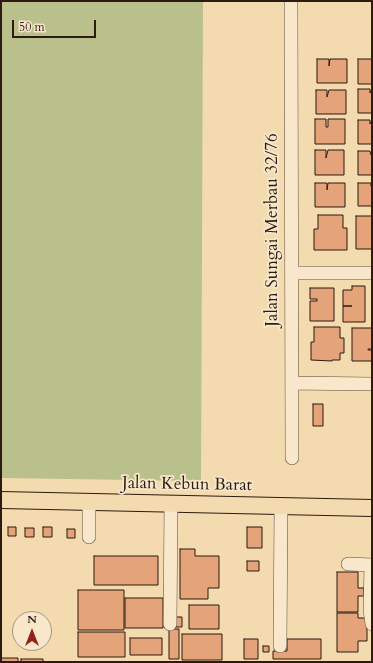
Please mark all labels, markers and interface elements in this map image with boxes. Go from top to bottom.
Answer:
scale bar [14,12,98,38]
text: 50 m [19,19,45,35]
street label: Jalan Sungai Merbau 32/76 [263,133,283,327]
street label: Jalan Kebun Barat [122,474,252,496]
north arrow [12,611,52,651]
text: N [27,612,37,627]

